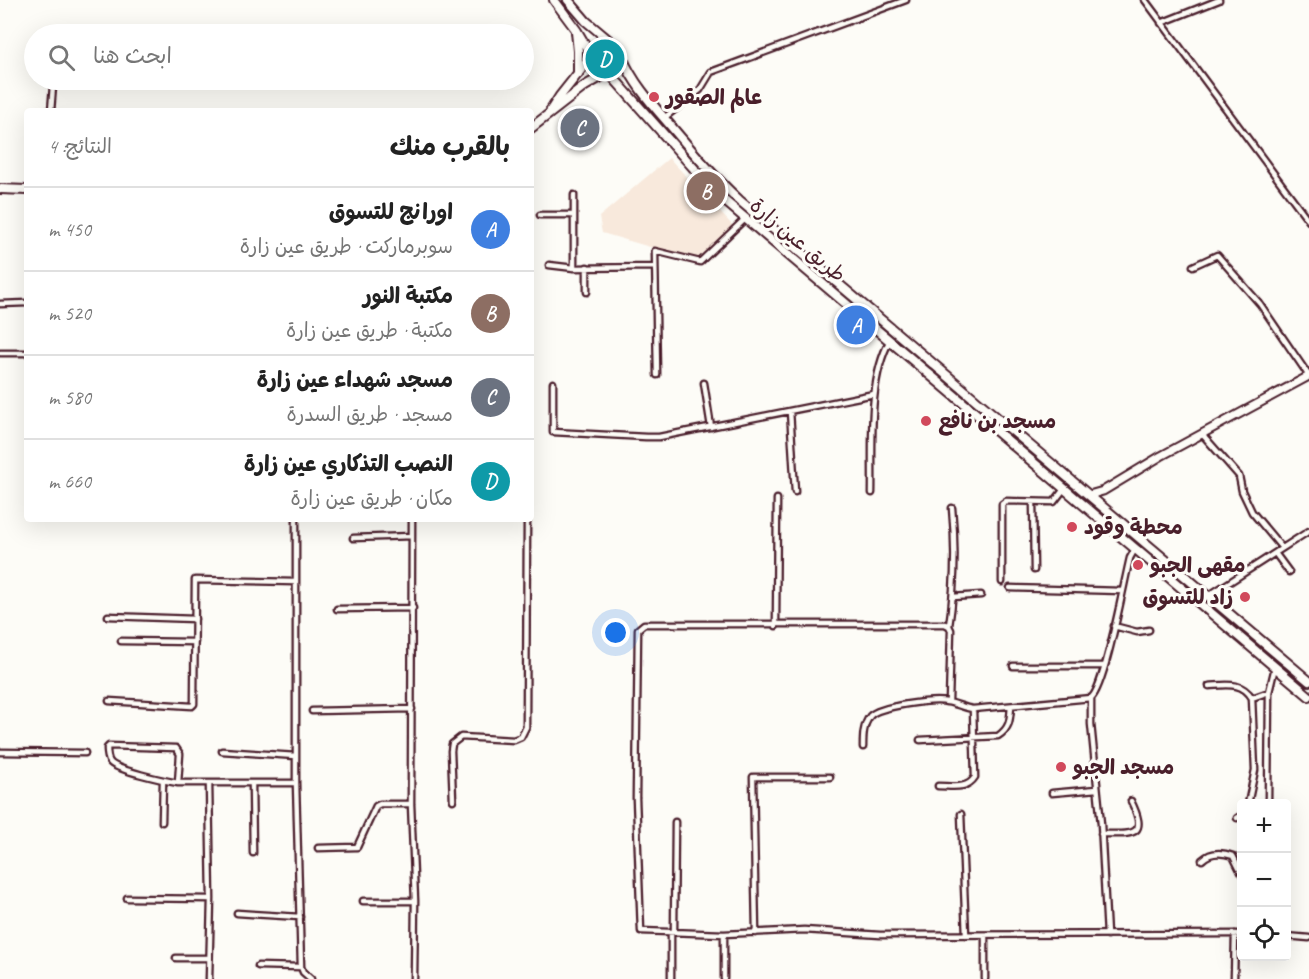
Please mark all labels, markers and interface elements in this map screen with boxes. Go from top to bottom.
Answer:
search box [24,24,534,90]
pin: D [586,36,624,82]
icon: search [45,41,78,74]
text: ابحث هنا [93,42,172,70]
place label: عالم الصقور [664,84,762,113]
marker: عالم الصقور [647,90,661,104]
pin: C [560,106,600,150]
text: بالقرب منك [390,130,510,163]
text: النتائج: 4 [48,134,112,159]
pin: B [686,168,726,213]
street label: طريق عين زارة [745,192,851,288]
text: اورانج للتسوق [329,198,453,226]
text: 450 m [48,217,91,242]
text: A [485,217,496,242]
text: سوبرماركت · طريق عين زارة [240,234,453,259]
text: مكتبة النور [363,282,453,310]
text: 520 m [48,301,91,326]
text: B [485,301,496,326]
pin: A [836,302,876,348]
text: مكتبة · طريق عين زارة [286,318,453,343]
text: مسجد شهداء عين زارة [257,366,453,394]
text: 580 m [48,385,91,410]
text: C [486,385,495,410]
text: مسجد · طريق السدرة [287,402,453,427]
place label: مسجد بن نافع [938,408,1056,436]
marker: مسجد بن نافع [919,414,933,428]
text: النصب التذكاري عين زارة [244,450,453,478]
text: 660 m [48,469,91,494]
text: D [485,469,496,494]
text: مكان · طريق عين زارة [290,486,453,511]
place label: محطة وقود [1084,514,1183,540]
marker: محطة وقود [1065,520,1079,534]
place label: مقهى الجبو [1149,552,1245,578]
marker: مقهى الجبو [1131,558,1145,572]
place label: زاد للتسوق [1143,584,1233,611]
marker: زاد للتسوق [1238,590,1252,604]
your location [601,618,630,647]
place label: مسجد الجبو [1072,754,1174,780]
marker: مسجد الجبو [1054,760,1068,774]
map controls [1237,799,1291,961]
button: + [1237,799,1291,853]
button: − [1237,853,1291,907]
button: locate [1237,907,1291,961]

